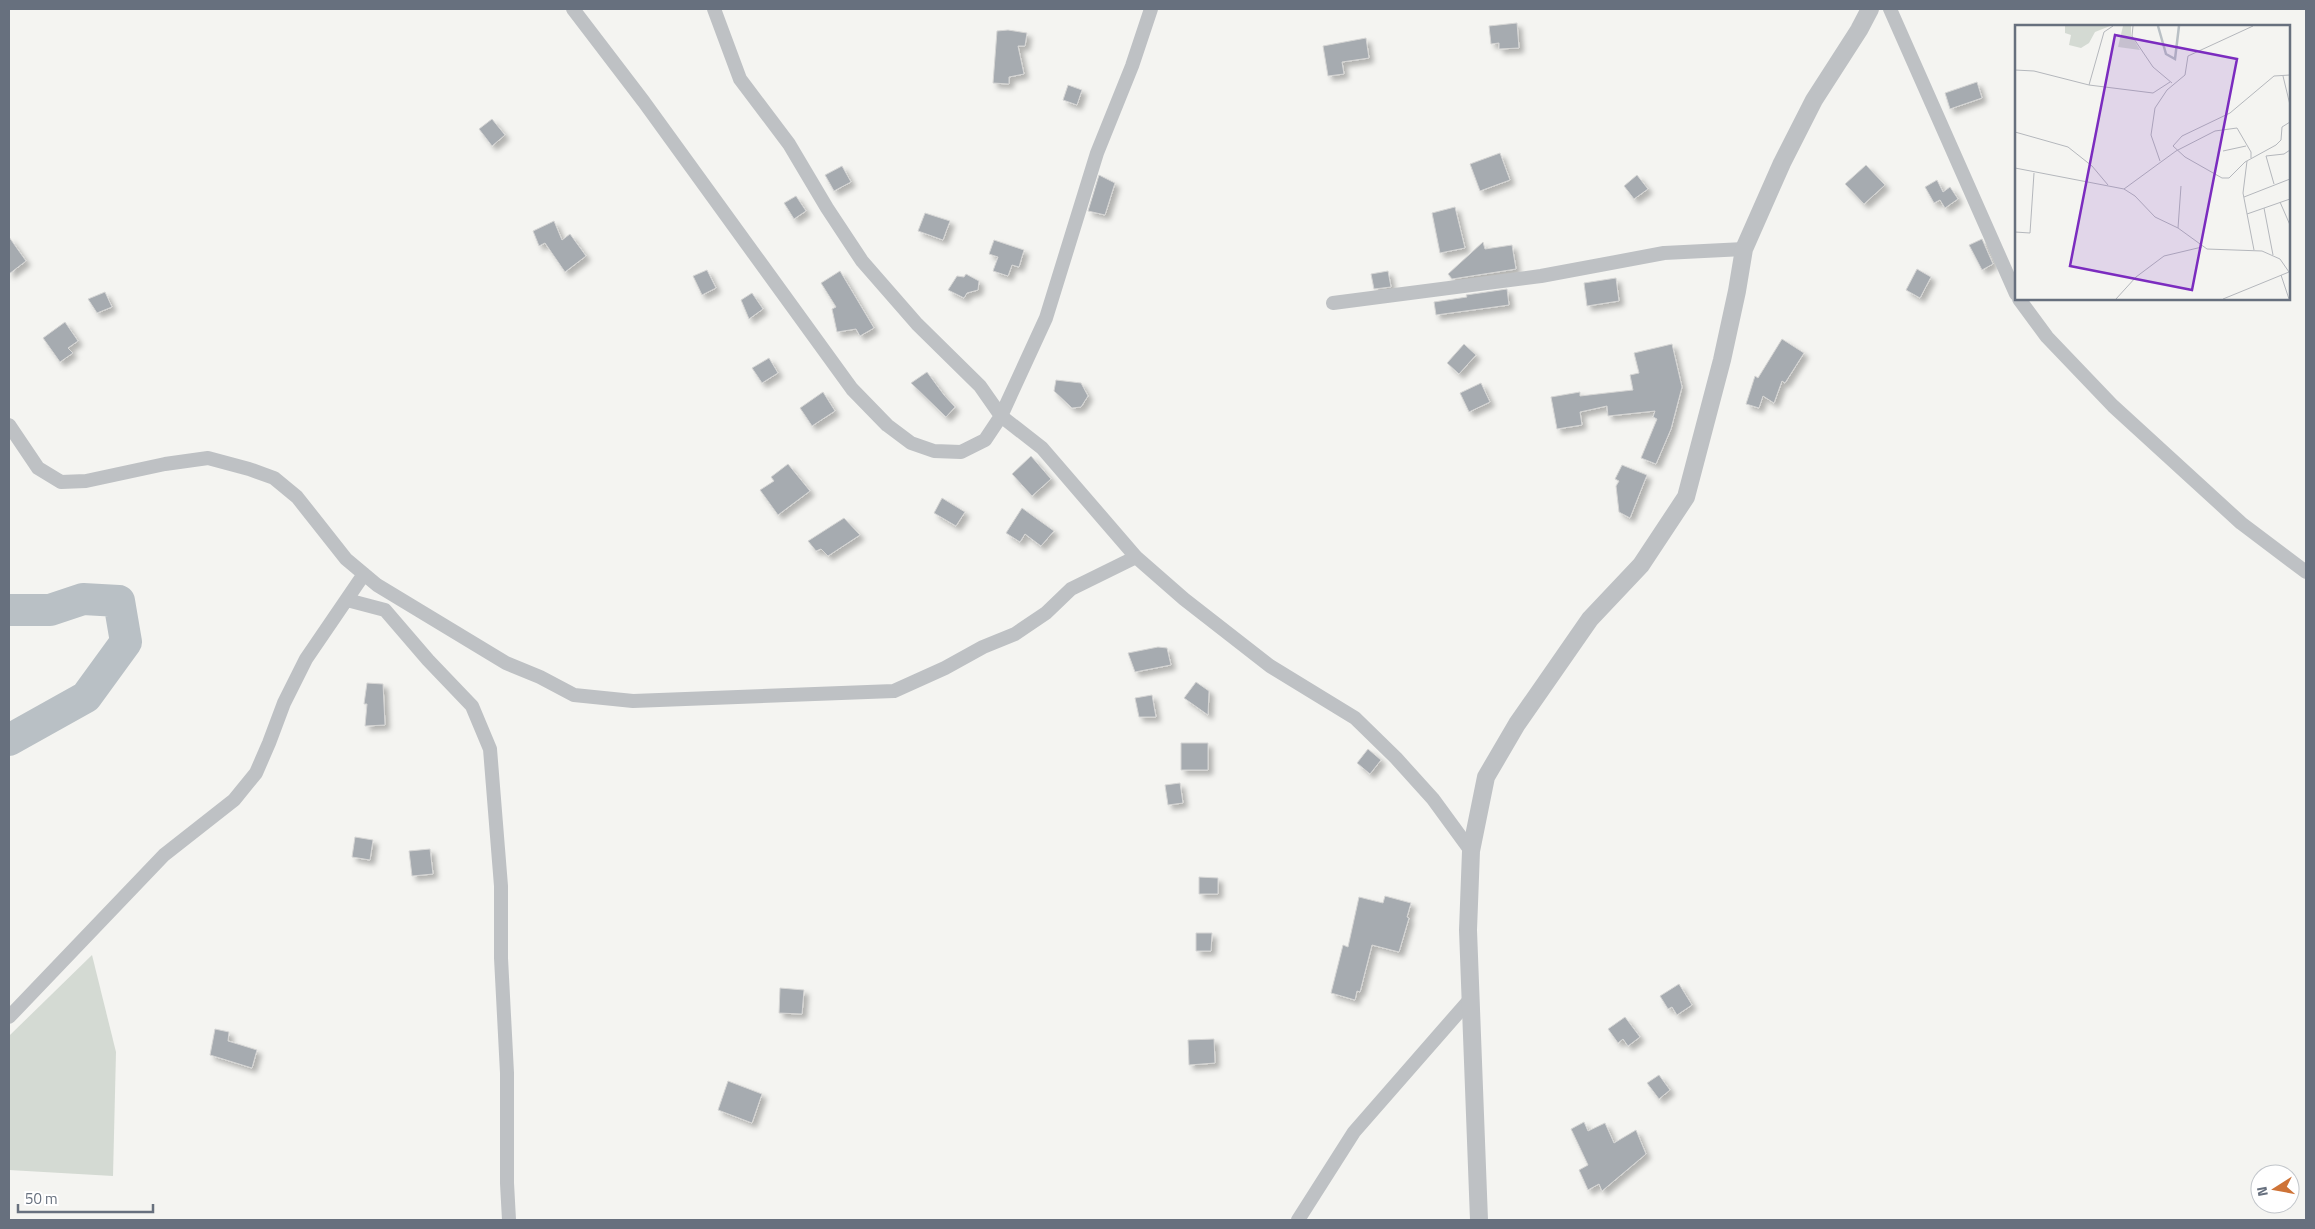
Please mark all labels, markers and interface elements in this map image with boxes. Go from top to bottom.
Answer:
inset map [2015,25,2290,300]
north arrow [2250,1164,2300,1214]
scale bar [18,1182,152,1214]
text: N [2251,1185,2273,1198]
text: 50 m [25,1187,58,1210]

